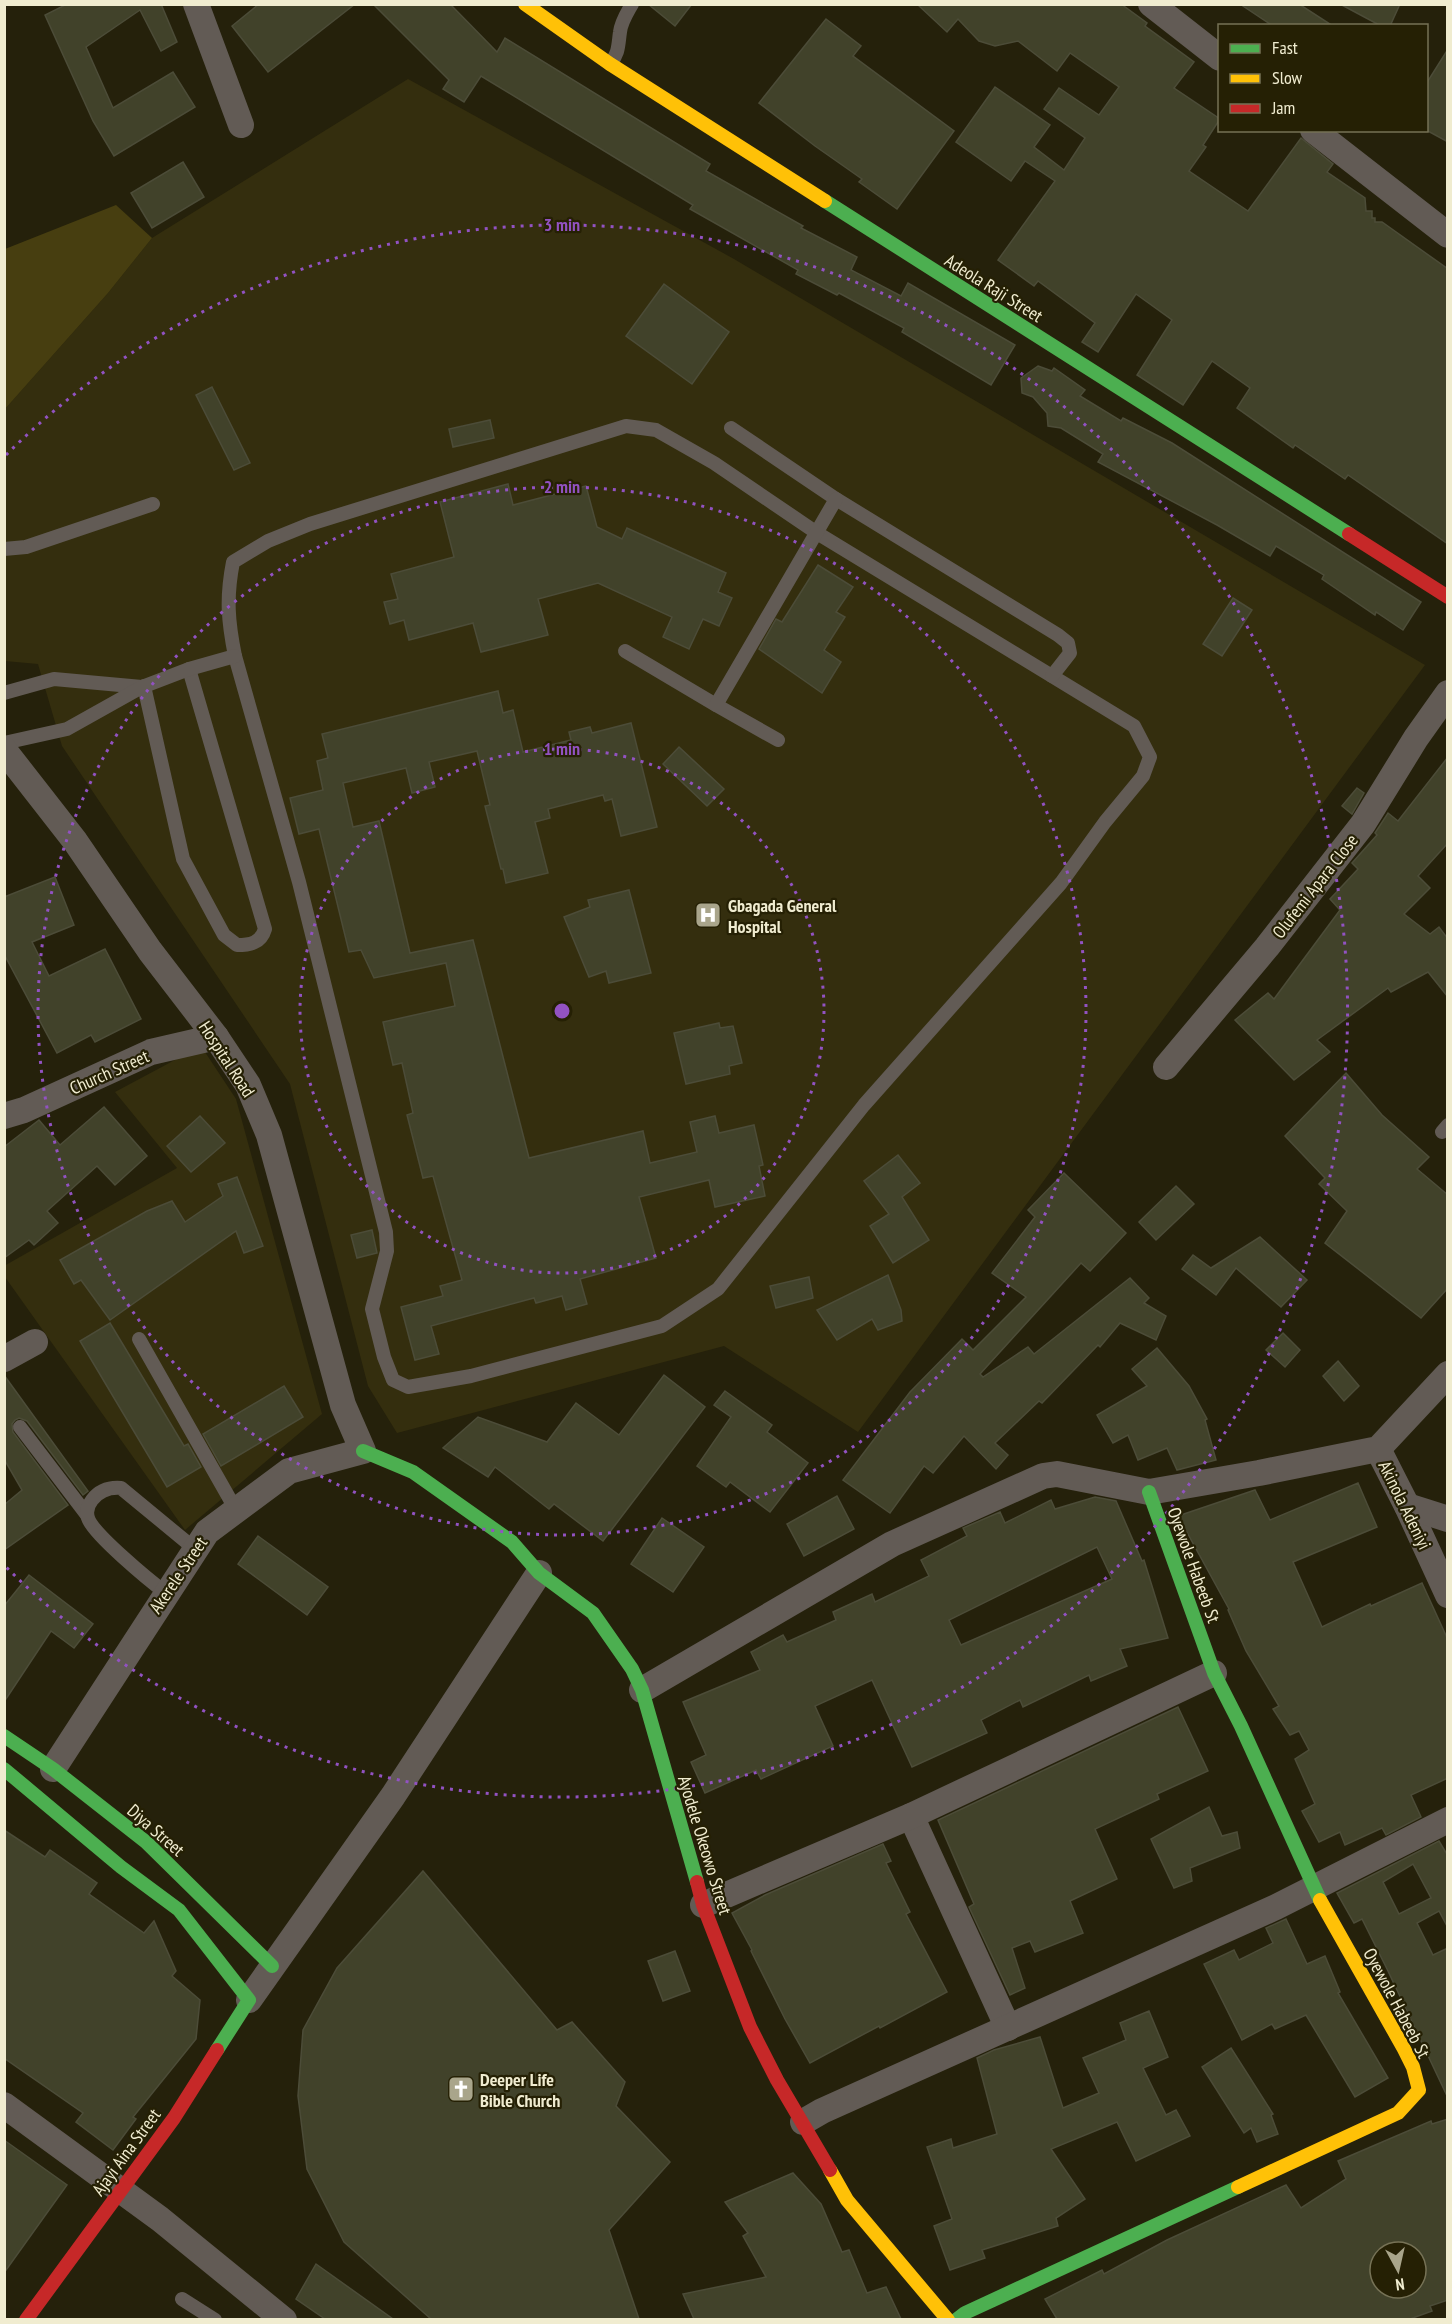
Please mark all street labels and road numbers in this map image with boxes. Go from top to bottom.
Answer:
street label: Adeola Raji Street [941,249,1047,327]
street label: Olufemi Apara Close [1267,829,1363,943]
street label: Hospital Road [194,1017,260,1101]
street label: Church Street [66,1044,152,1100]
street label: Akinola Adeniyi [1374,1457,1436,1553]
street label: Oyewole Habeeb St [1162,1504,1226,1626]
street label: Akerele Street [144,1532,212,1618]
street label: Ayodele Okeowo Street [673,1773,737,1917]
street label: Diya Street [123,1799,189,1861]
street label: Oyewole Habeeb St [1358,1944,1436,2062]
street label: Ajayi Aina Street [87,2104,165,2200]

